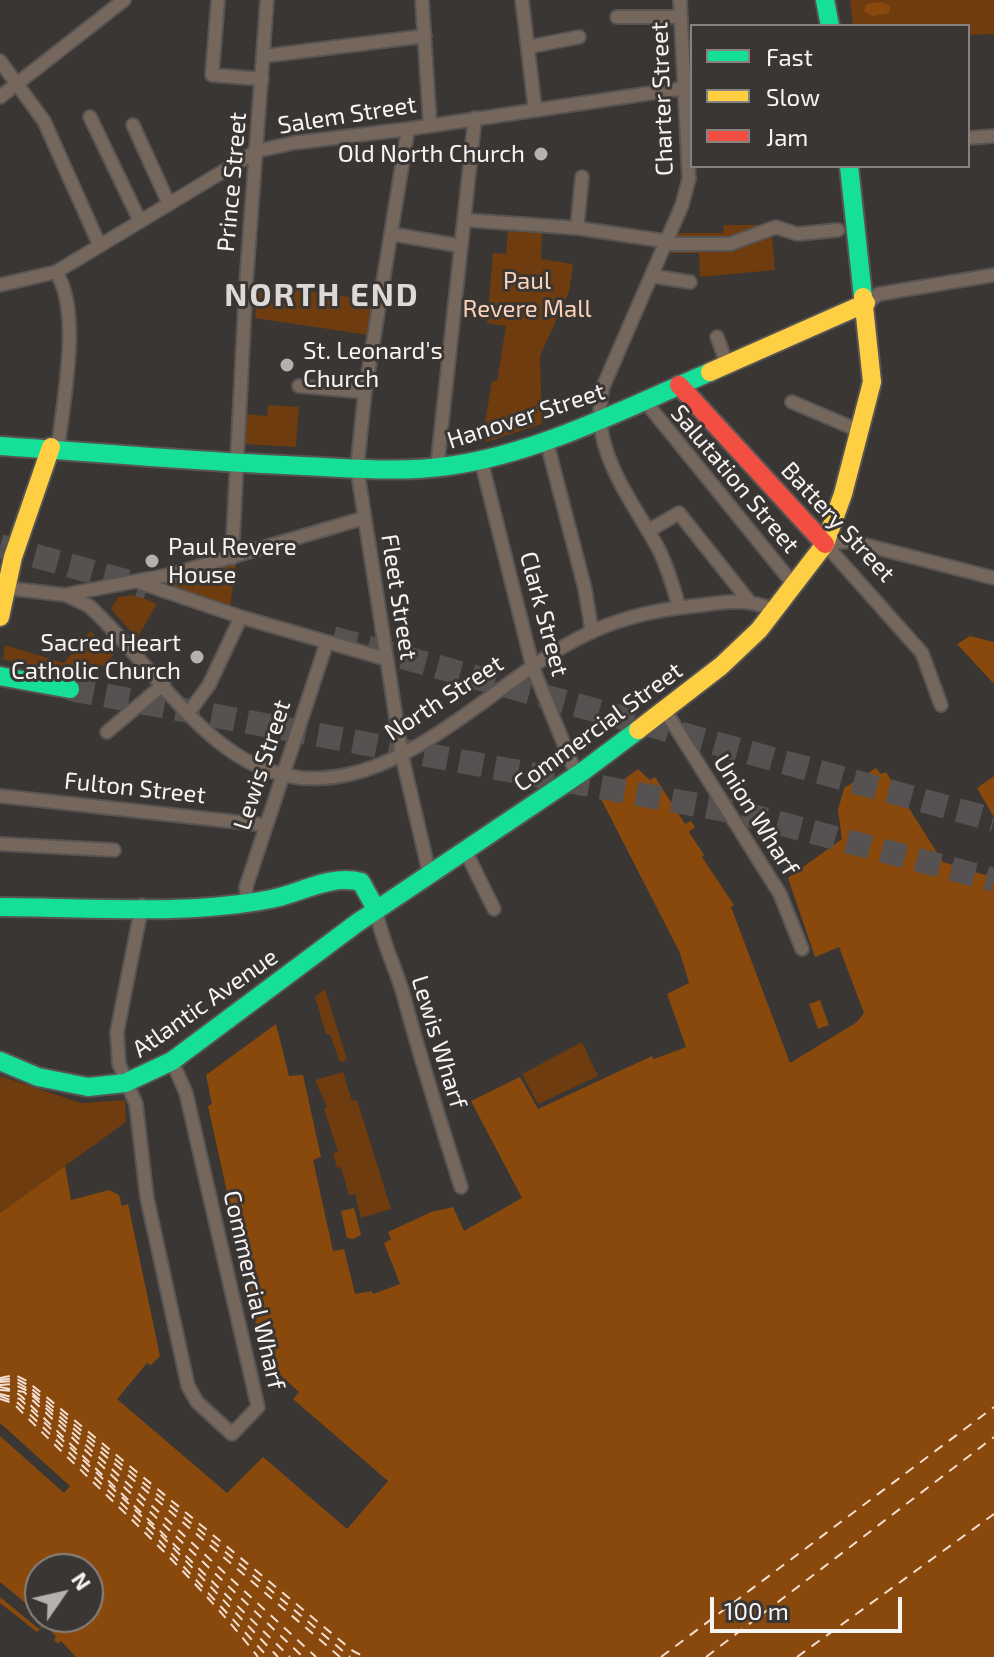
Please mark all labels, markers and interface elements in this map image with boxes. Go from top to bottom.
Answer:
street label: Charter Street [645,21,679,177]
legend [690,24,970,168]
text: Fast [766,42,813,71]
text: Slow [766,82,820,111]
street label: Salem Street [276,90,418,140]
street label: Prince Street [212,111,252,253]
text: Jam [766,122,808,151]
place label: Old North Church [338,140,525,168]
marker: Old North Church [532,145,550,163]
park label: Paul Revere Mall [462,267,592,323]
district label: NORTH END [224,276,420,314]
place label: St. Leonard's Church [303,337,443,393]
marker: St. Leonard's Church [278,356,296,374]
street label: Hanover Street [444,377,608,455]
street label: Salutation Street [665,399,805,559]
street label: Battery Street [775,456,901,588]
street label: Fleet Street [375,532,423,662]
place label: Paul Revere House [168,533,297,589]
street label: Clark Street [514,549,574,679]
marker: Paul Revere House [143,552,161,570]
place label: Sacred Heart Catholic Church [11,629,181,685]
marker: Sacred Heart Catholic Church [188,648,206,666]
street label: North Street [379,649,509,747]
street label: Commercial Street [508,656,688,798]
street label: Lewis Street [227,696,297,834]
street label: Union Wharf [707,749,805,881]
street label: Fulton Street [63,766,207,810]
street label: Atlantic Avenue [127,942,283,1064]
street label: Lewis Wharf [405,972,473,1112]
street label: Commercial Wharf [217,1188,291,1392]
north arrow [24,1553,104,1633]
text: N [67,1567,97,1595]
scale bar [714,1581,906,1631]
text: 100 m [724,1596,789,1625]

